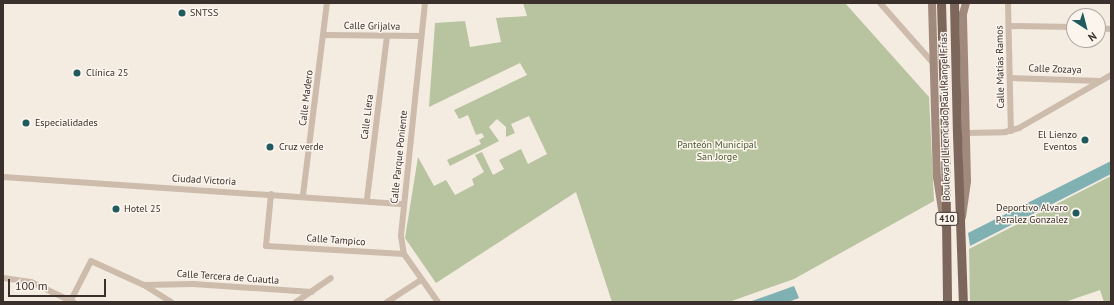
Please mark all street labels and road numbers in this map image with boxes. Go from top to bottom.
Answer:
street label: Calle Grijalva [344,20,400,32]
street label: Calle Matías Ramos [993,25,1007,109]
street label: Boulevard Licenciado Raúl Rangel Frías [938,33,952,201]
street label: Calle Zozaya [1028,62,1082,76]
street label: Calle Madero [297,69,315,127]
street label: Calle Llera [358,94,376,140]
street label: Calle Parque Poniente [388,110,410,204]
street label: Ciudad Victoria [171,172,237,188]
road number: 410 [935,212,959,226]
street label: Calle Tampico [306,232,366,248]
street label: Calle Tercera de Cuautla [176,267,280,287]

